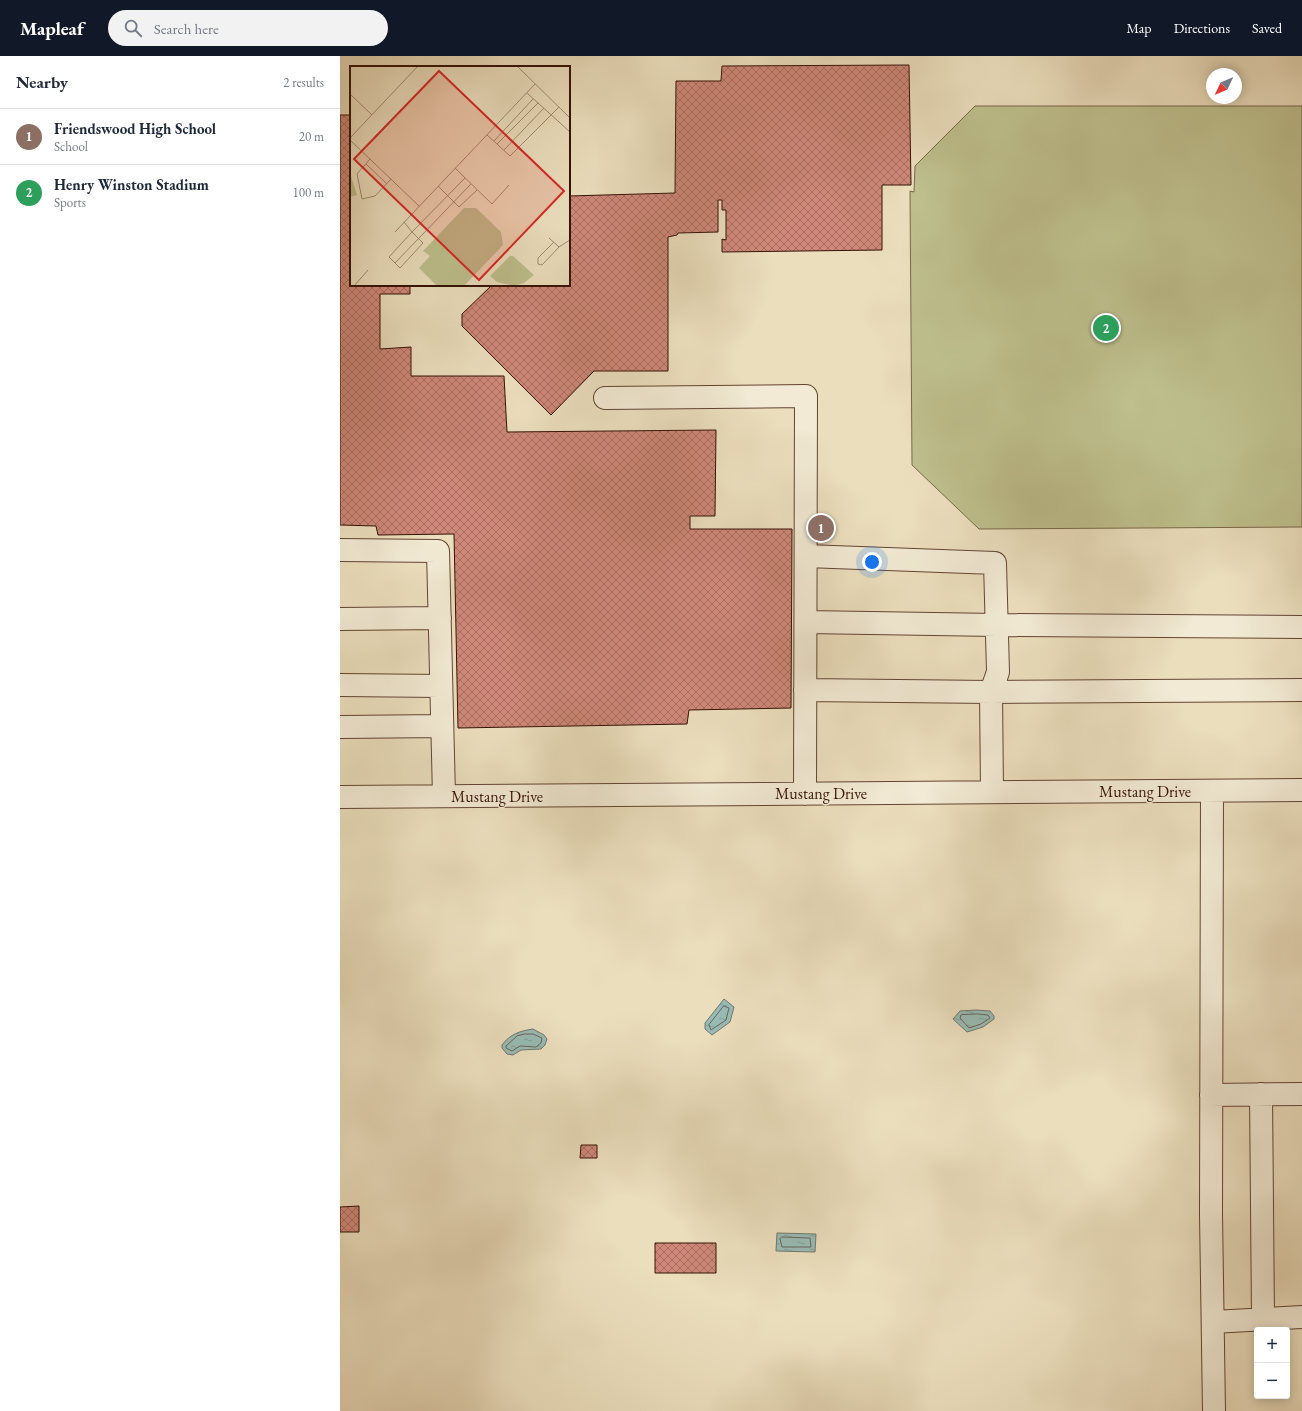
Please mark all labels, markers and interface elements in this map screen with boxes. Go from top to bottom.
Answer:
search box [108,10,388,46]
text: Mapleaf [20,16,84,41]
icon: search [122,17,144,39]
text: Search here [154,19,219,38]
text: Map [1126,19,1152,37]
text: Directions [1174,19,1230,37]
text: Saved [1252,19,1282,37]
inset map [350,66,570,286]
north arrow [1206,68,1242,104]
text: Nearby [16,71,68,93]
text: 2 results [283,74,324,91]
text: Friendswood High School [54,119,216,138]
text: 1 [26,128,32,145]
text: 20 m [299,128,324,145]
text: School [54,138,88,155]
text: Henry Winston Stadium [54,175,209,194]
text: 2 [26,184,32,201]
text: 100 m [293,184,324,201]
text: Sports [54,194,86,211]
pin: 2 [1093,313,1119,343]
pin: 1 [808,513,834,543]
your location [862,552,882,572]
street label: Mustang Drive [1099,781,1191,802]
street label: Mustang Drive [775,783,867,804]
street label: Mustang Drive [451,786,543,807]
map controls [1254,1327,1290,1399]
button: + [1254,1327,1290,1363]
button: − [1254,1363,1290,1399]

